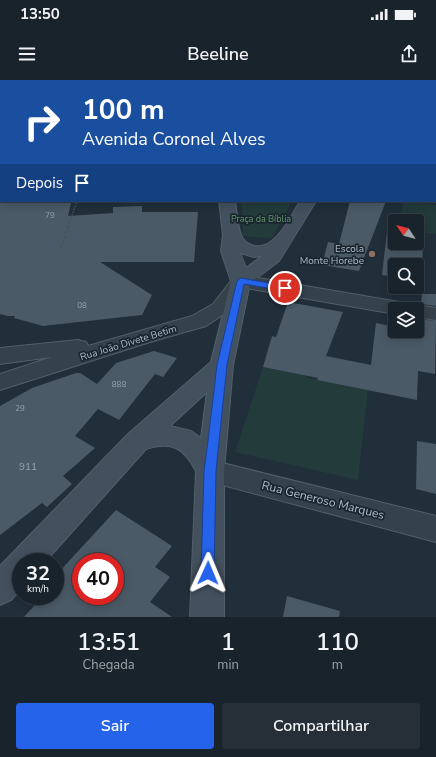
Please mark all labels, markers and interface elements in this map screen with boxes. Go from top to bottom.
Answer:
text: 13:50 [20,4,60,24]
text: Beeline [187,42,249,66]
icon: menu [16,43,38,65]
icon: share [398,43,420,65]
text: 100 m [82,91,165,129]
icon: right [16,96,68,148]
text: Avenida Coronel Alves [82,127,266,151]
icon: arrive [71,172,93,194]
text: Depois [16,173,63,193]
house number: 79 [45,210,55,221]
park label: Praça da Bíblia [231,213,291,225]
north arrow [388,214,424,250]
map controls [388,214,424,338]
place label: Escola Monte Horebe [300,242,364,268]
marker: Escola Monte Horebe [367,249,377,259]
button: search [388,258,424,294]
pin [268,271,302,305]
icon: arrive [274,277,296,299]
house number: 08 [77,300,87,311]
button: layers [388,302,424,338]
street label: Rua João Divete Betim [78,322,178,364]
house number: 888 [112,379,126,390]
house number: 29 [15,403,25,414]
house number: 911 [19,460,37,474]
street label: Rua Generoso Marques [260,477,386,523]
position arrow [187,552,229,594]
speed limit sign: 40 [72,553,124,605]
text: 32 [26,560,50,587]
text: km/h [27,582,49,596]
text: 13:51 [77,626,140,658]
text: 1 [221,626,235,658]
text: 110 [316,626,359,658]
text: Chegada [83,656,135,674]
text: min [217,656,239,674]
text: m [332,656,343,674]
button: Sair [16,703,214,749]
button: Compartilhar [222,703,420,749]

